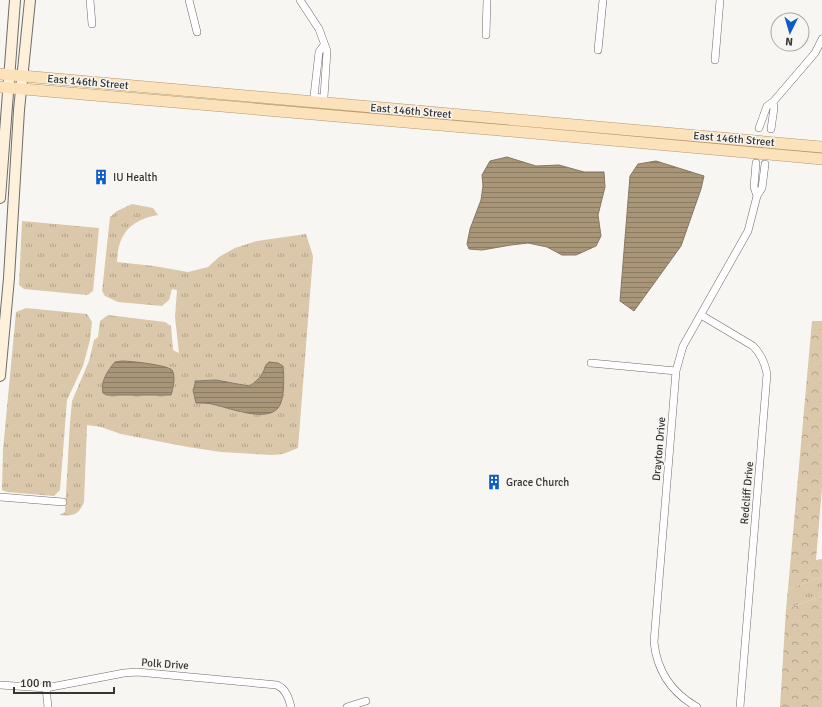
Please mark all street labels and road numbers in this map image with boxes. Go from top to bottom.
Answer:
street label: East 146th Street [47,72,129,92]
street label: East 146th Street [370,101,452,121]
street label: East 146th Street [693,129,775,149]
street label: Drayton Drive [650,416,668,482]
street label: Redcliff Drive [738,461,756,525]
street label: Polk Drive [141,656,189,672]

